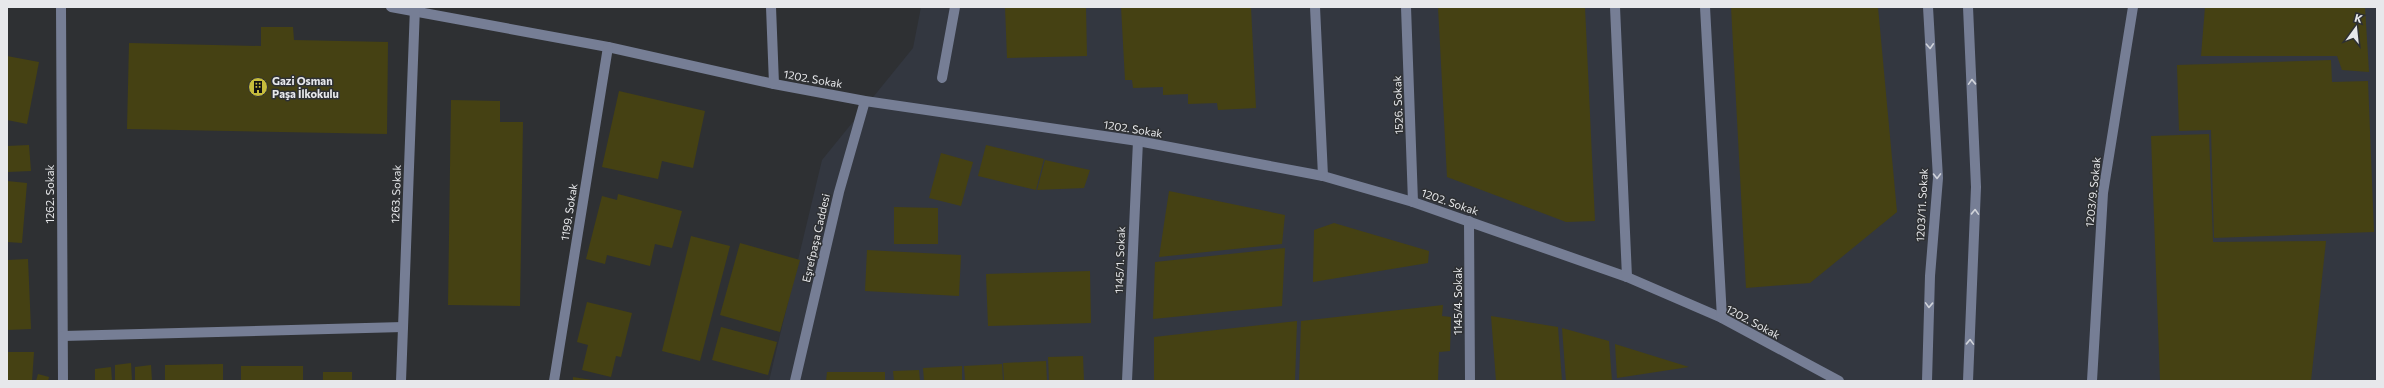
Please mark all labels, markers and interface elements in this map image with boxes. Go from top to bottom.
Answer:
north arrow [2336,8,2376,48]
text: K [2353,11,2364,25]
one-way arrow [1925,43,1934,49]
street label: 1202. Sokak [783,67,844,90]
place label: Gazi Osman Paşa İlkokulu [272,74,339,100]
street label: 1526. Sokak [1390,75,1405,135]
building icon: Gazi Osman Paşa İlkokulu [247,76,269,98]
one-way arrow [1968,79,1976,85]
street label: 1202. Sokak [1103,117,1163,140]
street label: 1203/9. Sokak [2082,156,2103,228]
street label: 1263. Sokak [388,164,403,224]
street label: 1262. Sokak [43,165,56,223]
street label: 1203/11. Sokak [1913,168,1930,242]
one-way arrow [1933,173,1941,179]
street label: 1199. Sokak [558,182,579,242]
street label: 1202. Sokak [1420,186,1480,217]
street label: Eşrefpaşa Caddesi [799,192,832,283]
one-way arrow [1971,209,1979,215]
street label: 1145/1. Sokak [1112,226,1127,294]
street label: 1145/4. Sokak [1451,267,1464,335]
street label: 1202. Sokak [1724,302,1783,341]
one-way arrow [1924,302,1933,308]
one-way arrow [1965,339,1974,345]

